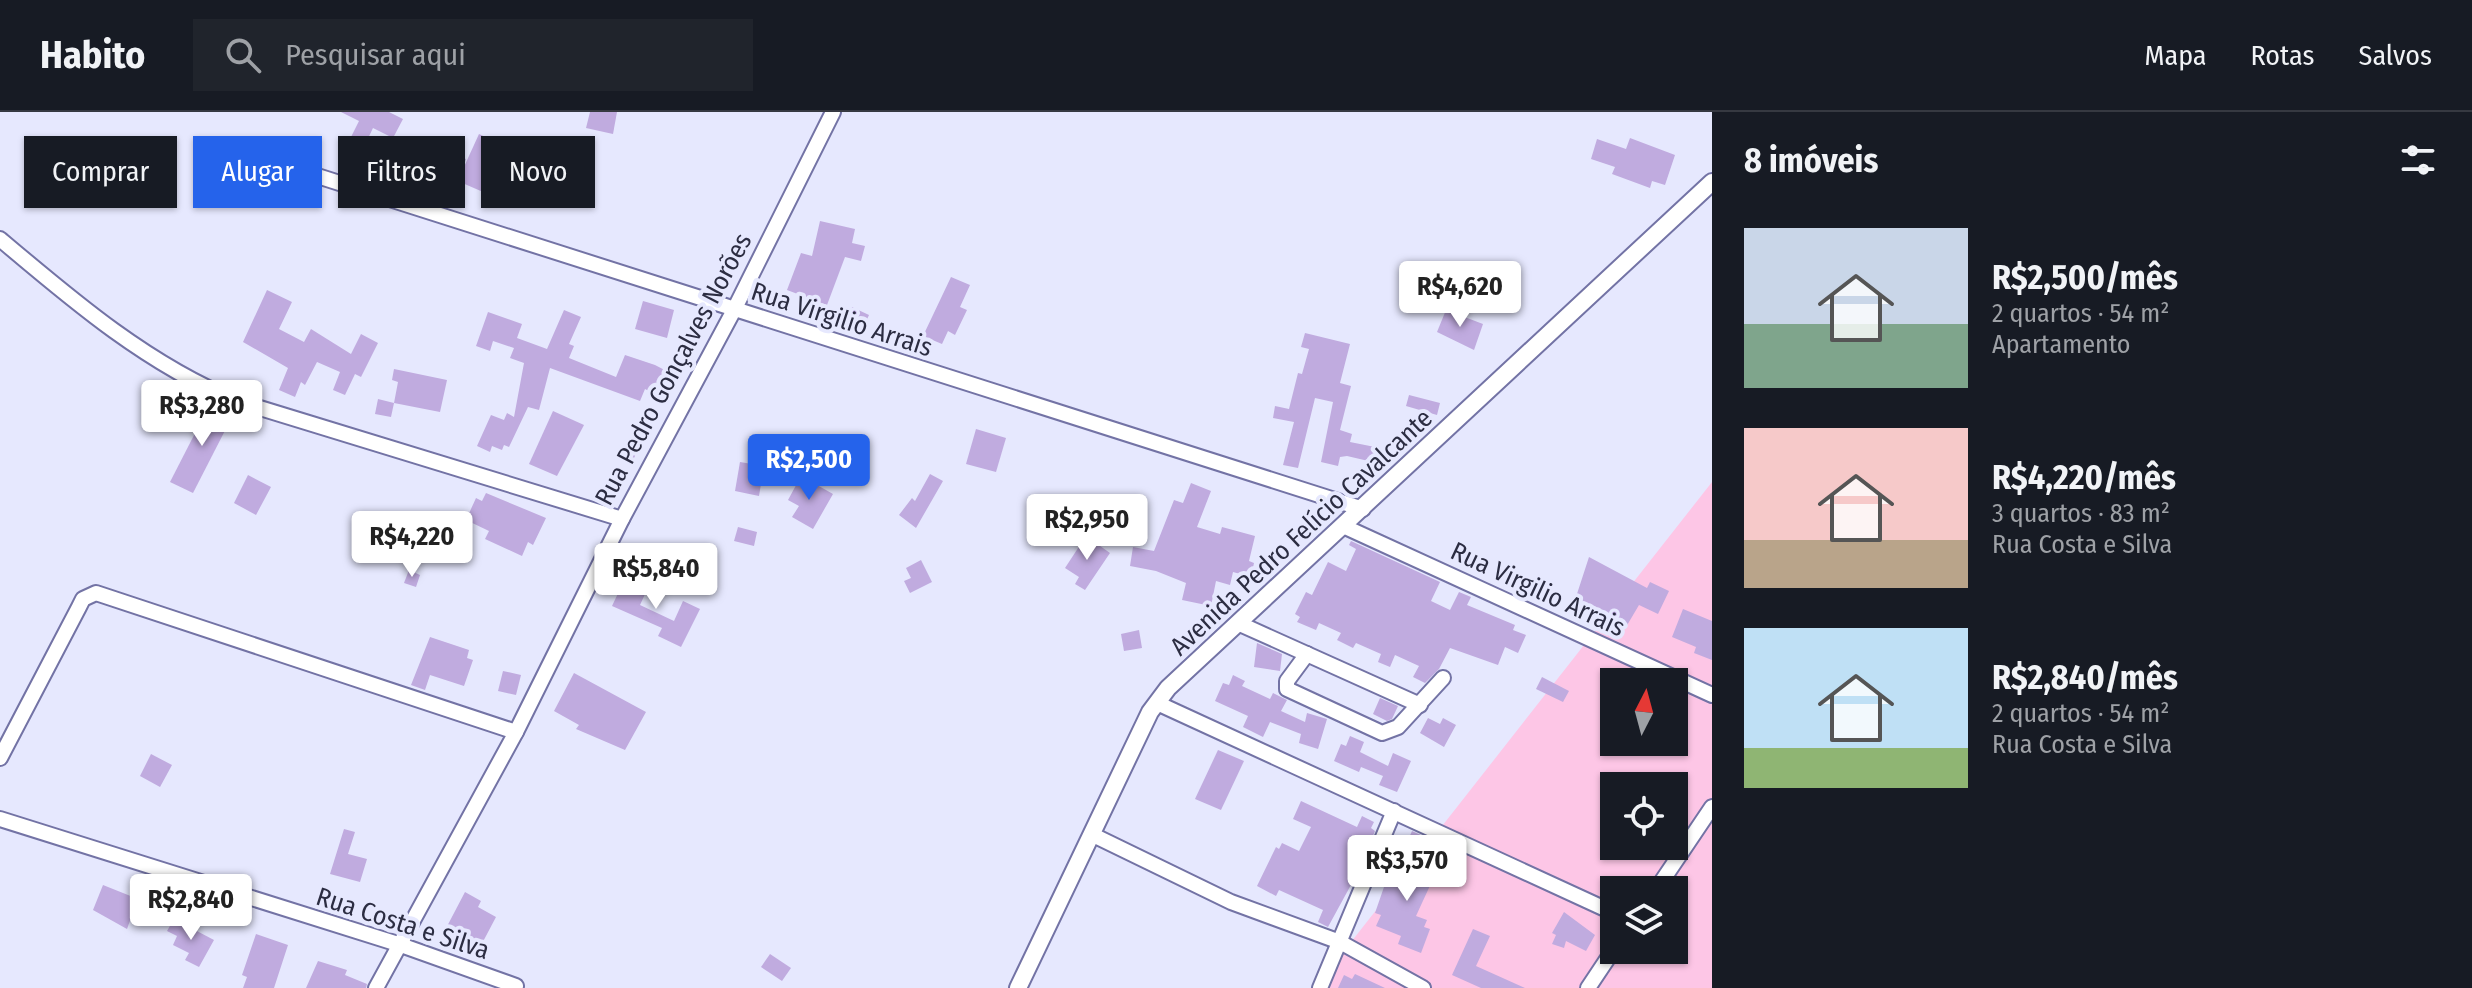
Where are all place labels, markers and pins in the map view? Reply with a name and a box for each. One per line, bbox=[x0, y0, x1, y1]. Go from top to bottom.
pin: R$4,620 bbox=[1386, 261, 1534, 329]
pin: R$3,280 bbox=[128, 380, 276, 448]
pin: R$2,500 bbox=[735, 434, 883, 502]
pin: R$2,950 bbox=[1013, 494, 1161, 562]
pin: R$4,220 bbox=[338, 511, 486, 579]
pin: R$5,840 bbox=[582, 543, 730, 611]
pin: R$3,570 bbox=[1333, 835, 1481, 903]
pin: R$2,840 bbox=[117, 874, 265, 942]

